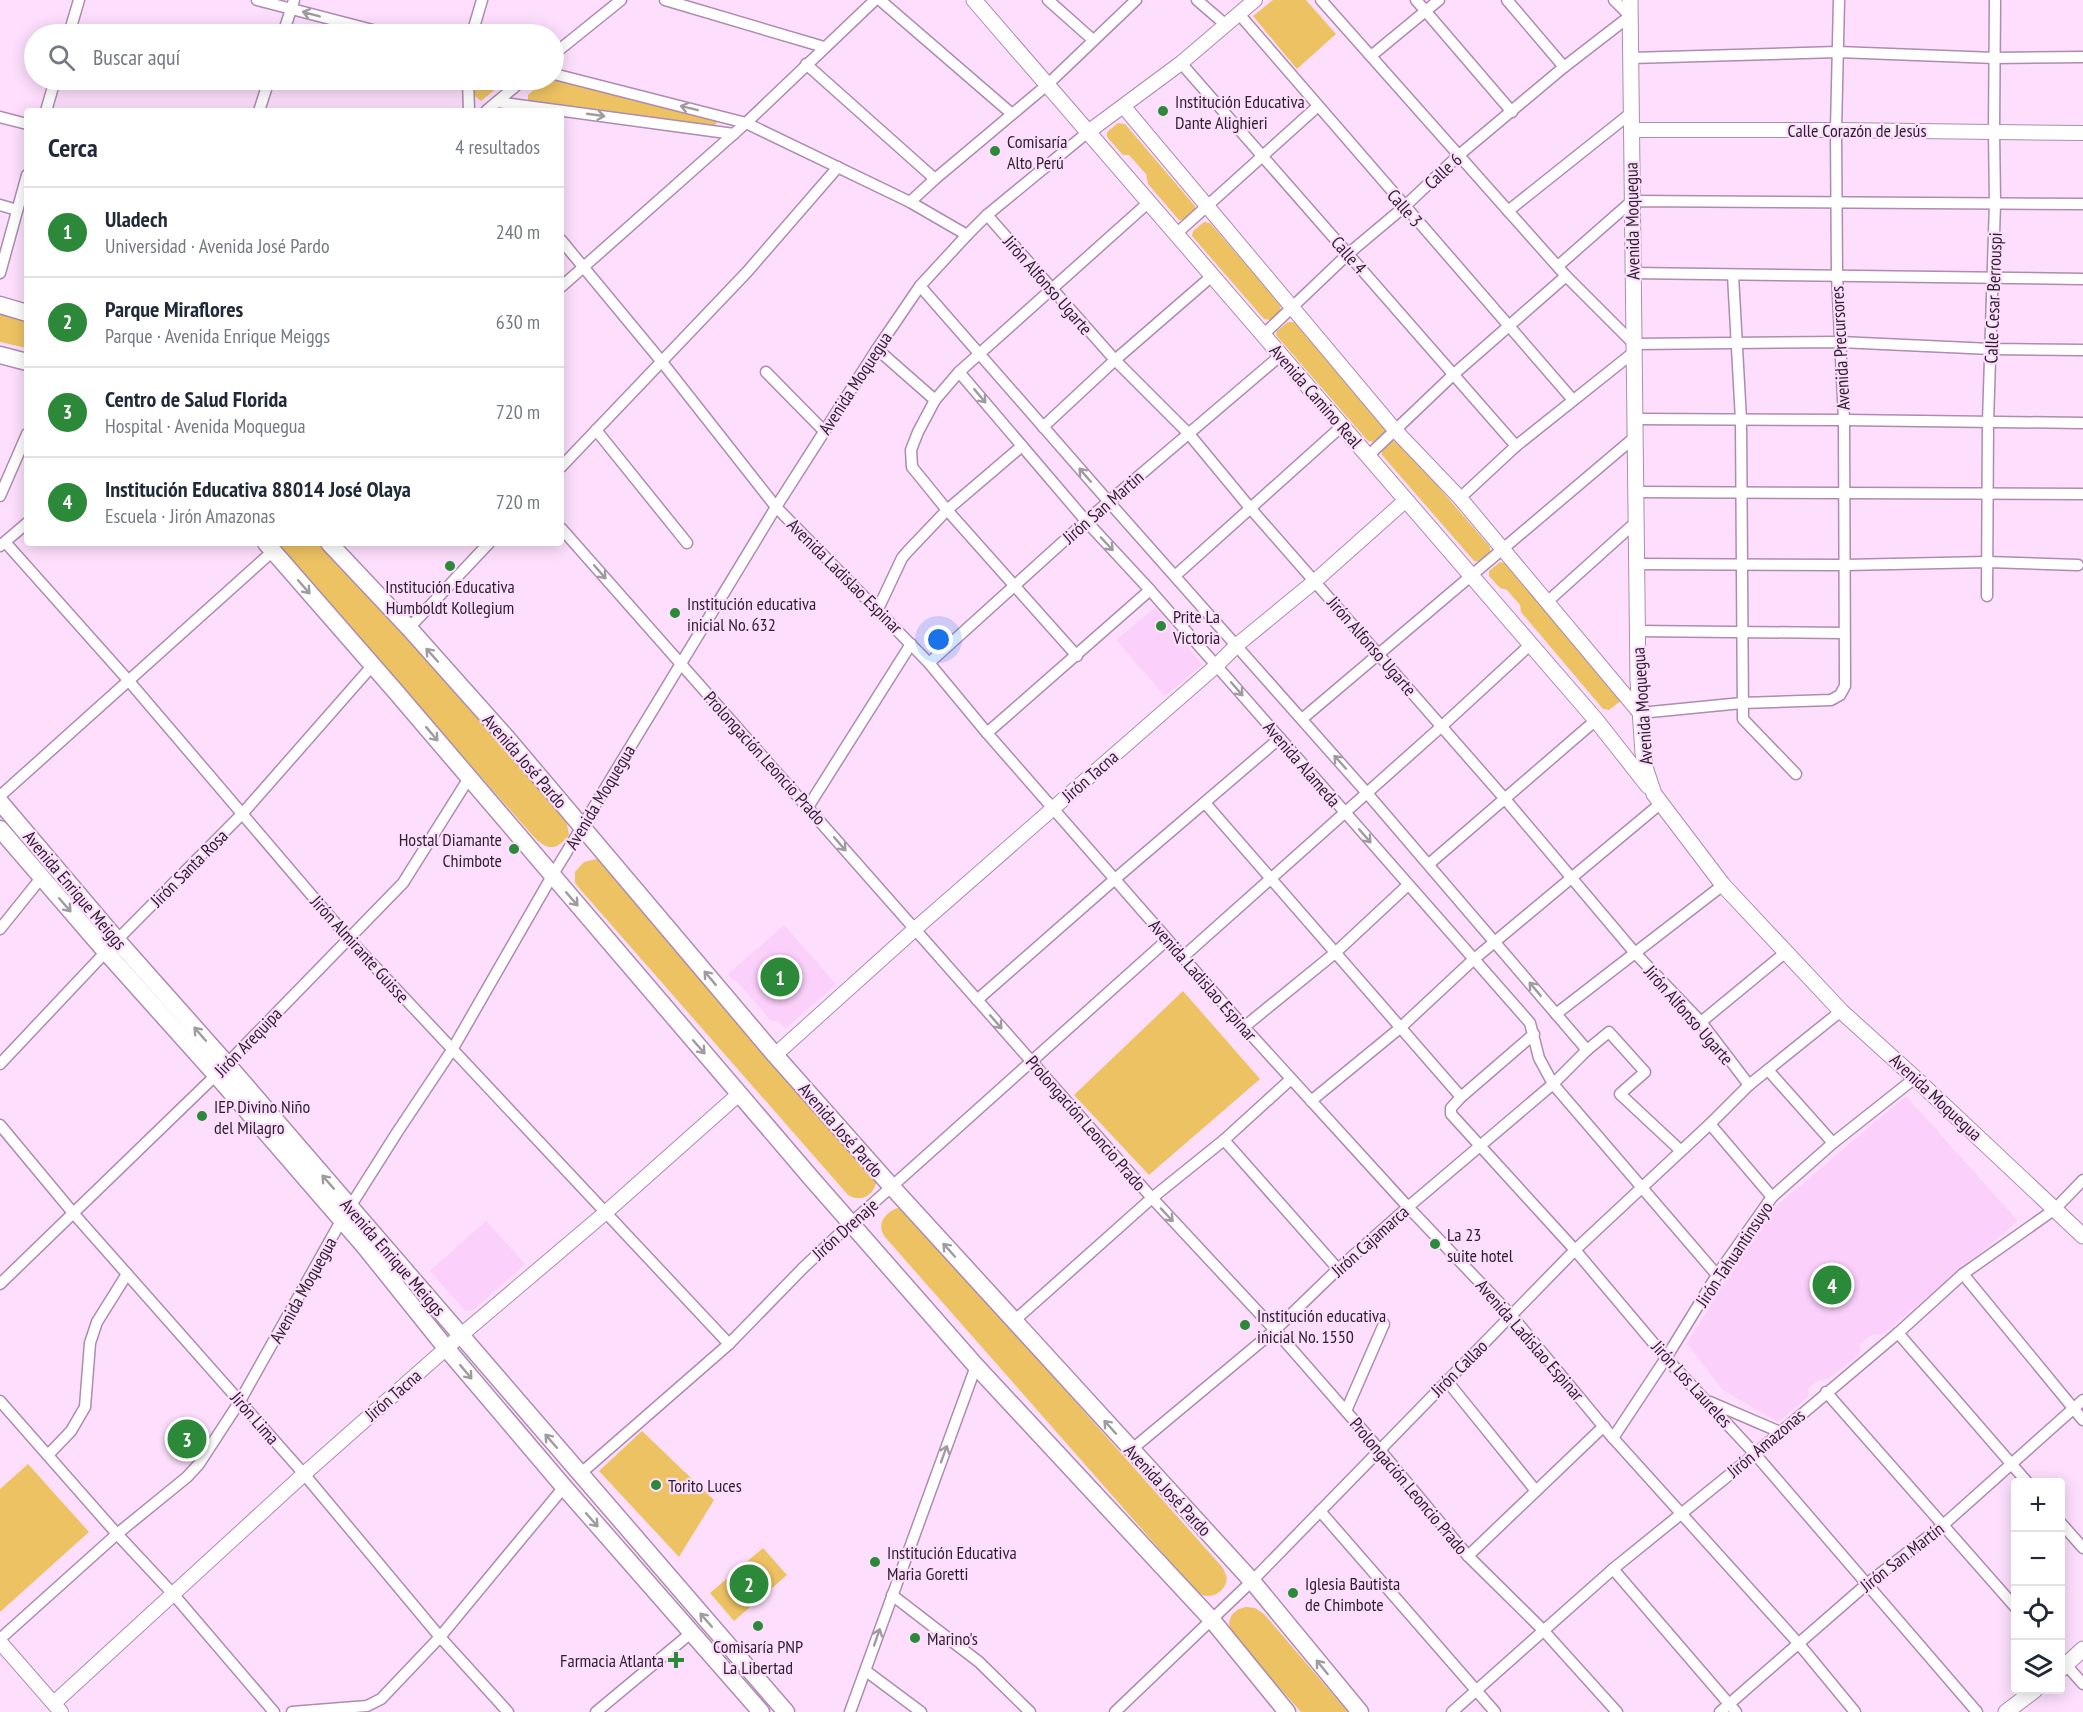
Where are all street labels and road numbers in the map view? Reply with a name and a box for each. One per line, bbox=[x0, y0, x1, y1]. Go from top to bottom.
street label: Calle Corazón de Jesús bbox=[1787, 119, 1927, 142]
street label: Calle 6 bbox=[1419, 148, 1467, 194]
street label: Avenida Moquegua bbox=[1619, 162, 1645, 280]
street label: Calle 3 bbox=[1382, 184, 1428, 232]
street label: Jirón Alfonso Ugarte bbox=[998, 230, 1098, 340]
street label: Calle 4 bbox=[1326, 231, 1372, 279]
street label: Calle Cesar Berrouspi bbox=[1979, 232, 2007, 364]
street label: Avenida Precursores bbox=[1825, 285, 1855, 411]
street label: Avenida Moquegua bbox=[813, 327, 897, 439]
street label: Avenida Camino Real bbox=[1265, 339, 1368, 453]
street label: Jirón San Martin bbox=[1057, 465, 1148, 549]
street label: Avenida Ladislao Espinar bbox=[783, 514, 908, 639]
street label: Jirón Alfonso Ugarte bbox=[1322, 591, 1422, 701]
street label: Avenida Moquegua bbox=[1626, 646, 1658, 766]
street label: Prolongación Leoncio Prado bbox=[699, 686, 831, 830]
street label: Avenida José Pardo bbox=[478, 709, 572, 813]
street label: Avenida Alameda bbox=[1258, 716, 1346, 812]
street label: Avenida Moquegua bbox=[560, 741, 640, 853]
street label: Jirón Tacna bbox=[1056, 745, 1123, 807]
street label: Jirón Santa Rosa bbox=[145, 824, 233, 912]
street label: Avenida Enrique Meiggs bbox=[18, 826, 132, 954]
street label: Jirón Almirante Guisse bbox=[305, 890, 414, 1008]
street label: Avenida Ladislao Espinar bbox=[1144, 914, 1262, 1046]
street label: Jirón Alfonso Ugarte bbox=[1639, 960, 1739, 1070]
street label: Jirón Arequipa bbox=[209, 1003, 287, 1082]
street label: Avenida Moquegua bbox=[1885, 1048, 1987, 1146]
street label: Prolongación Leoncio Prado bbox=[1021, 1051, 1151, 1196]
street label: Avenida José Pardo bbox=[794, 1078, 888, 1182]
street label: Avenida Enrique Meiggs bbox=[336, 1193, 450, 1321]
street label: Jirón Drenaje bbox=[806, 1193, 883, 1265]
street label: Jirón Tahuantinsuyo bbox=[1690, 1197, 1778, 1312]
street label: Jirón Cajamarca bbox=[1326, 1200, 1414, 1282]
street label: Avenida Moquegua bbox=[264, 1233, 342, 1347]
street label: Avenida Ladislao Espinar bbox=[1471, 1274, 1589, 1406]
street label: Jirón Callao bbox=[1425, 1335, 1492, 1402]
street label: Jirón Los Laureles bbox=[1646, 1335, 1737, 1432]
street label: Jirón Tacna bbox=[359, 1364, 426, 1426]
street label: Jirón Lima bbox=[225, 1386, 284, 1449]
street label: Jirón Amazonas bbox=[1722, 1404, 1810, 1483]
street label: Prolongación Leoncio Prado bbox=[1345, 1413, 1473, 1559]
street label: Avenida José Pardo bbox=[1119, 1439, 1217, 1541]
street label: Jirón San Martín bbox=[1855, 1517, 1949, 1597]

